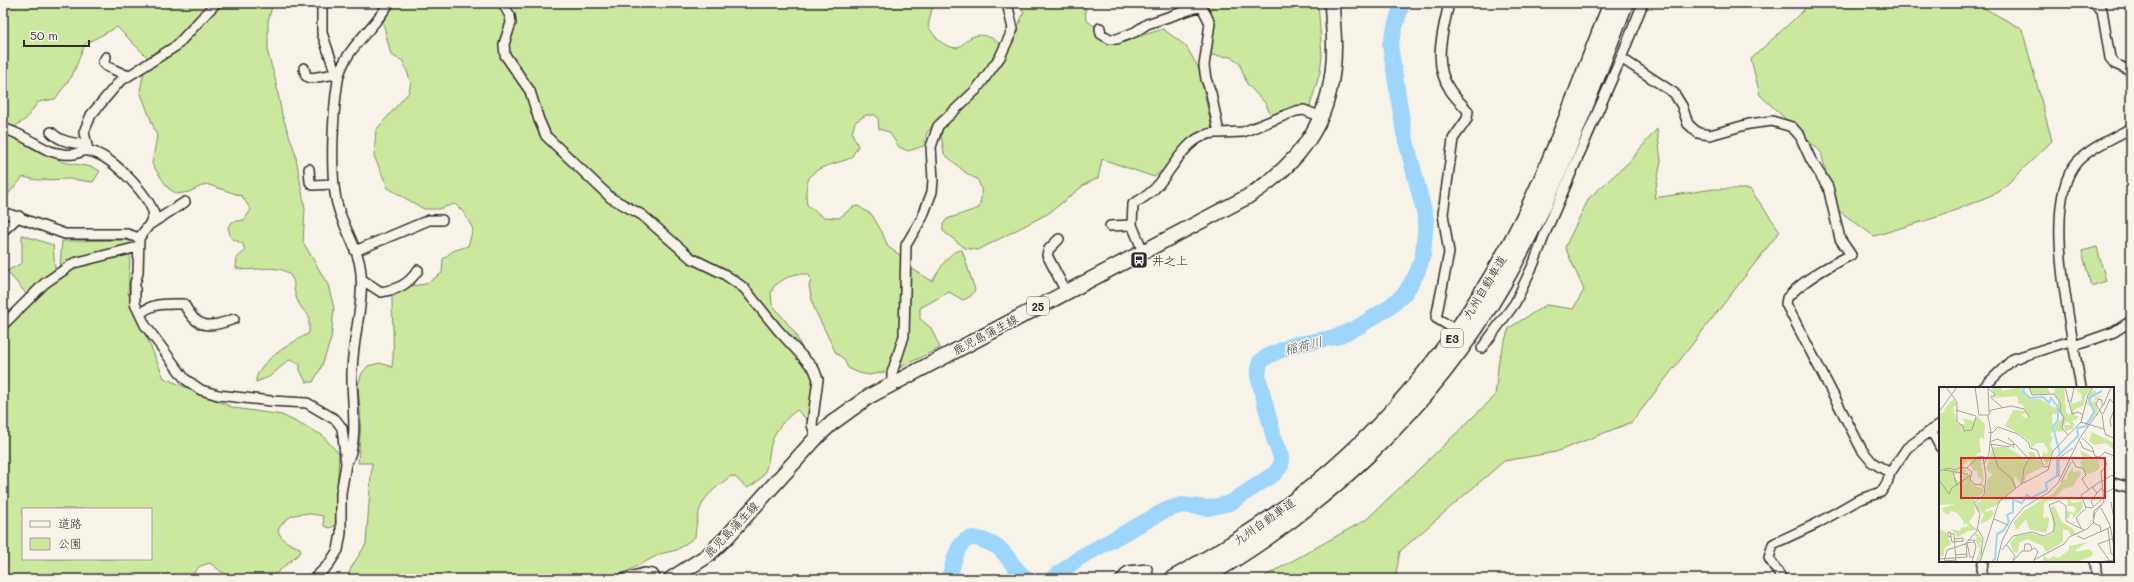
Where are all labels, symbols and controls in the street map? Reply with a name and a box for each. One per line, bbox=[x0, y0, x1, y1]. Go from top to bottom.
scale bar bbox=[24, 22, 89, 48]
text: 50 m bbox=[30, 27, 58, 43]
bus stop icon: 井之上 bbox=[1129, 250, 1149, 270]
place label: 井之上 bbox=[1152, 252, 1188, 268]
street label: 九州自動車道 bbox=[1459, 252, 1509, 322]
road number: 25 bbox=[1027, 297, 1049, 315]
street label: 鹿児島蒲生線 bbox=[949, 310, 1021, 358]
road number: E3 bbox=[1441, 329, 1463, 347]
water label: 稲荷川 bbox=[1282, 332, 1324, 358]
inset map bbox=[1939, 387, 2114, 562]
street label: 九州自動車道 bbox=[1230, 494, 1298, 548]
street label: 鹿児島蒲生線 bbox=[700, 498, 762, 560]
legend bbox=[22, 508, 152, 560]
text: 道路 bbox=[58, 515, 82, 531]
text: 公園 bbox=[58, 535, 82, 551]

